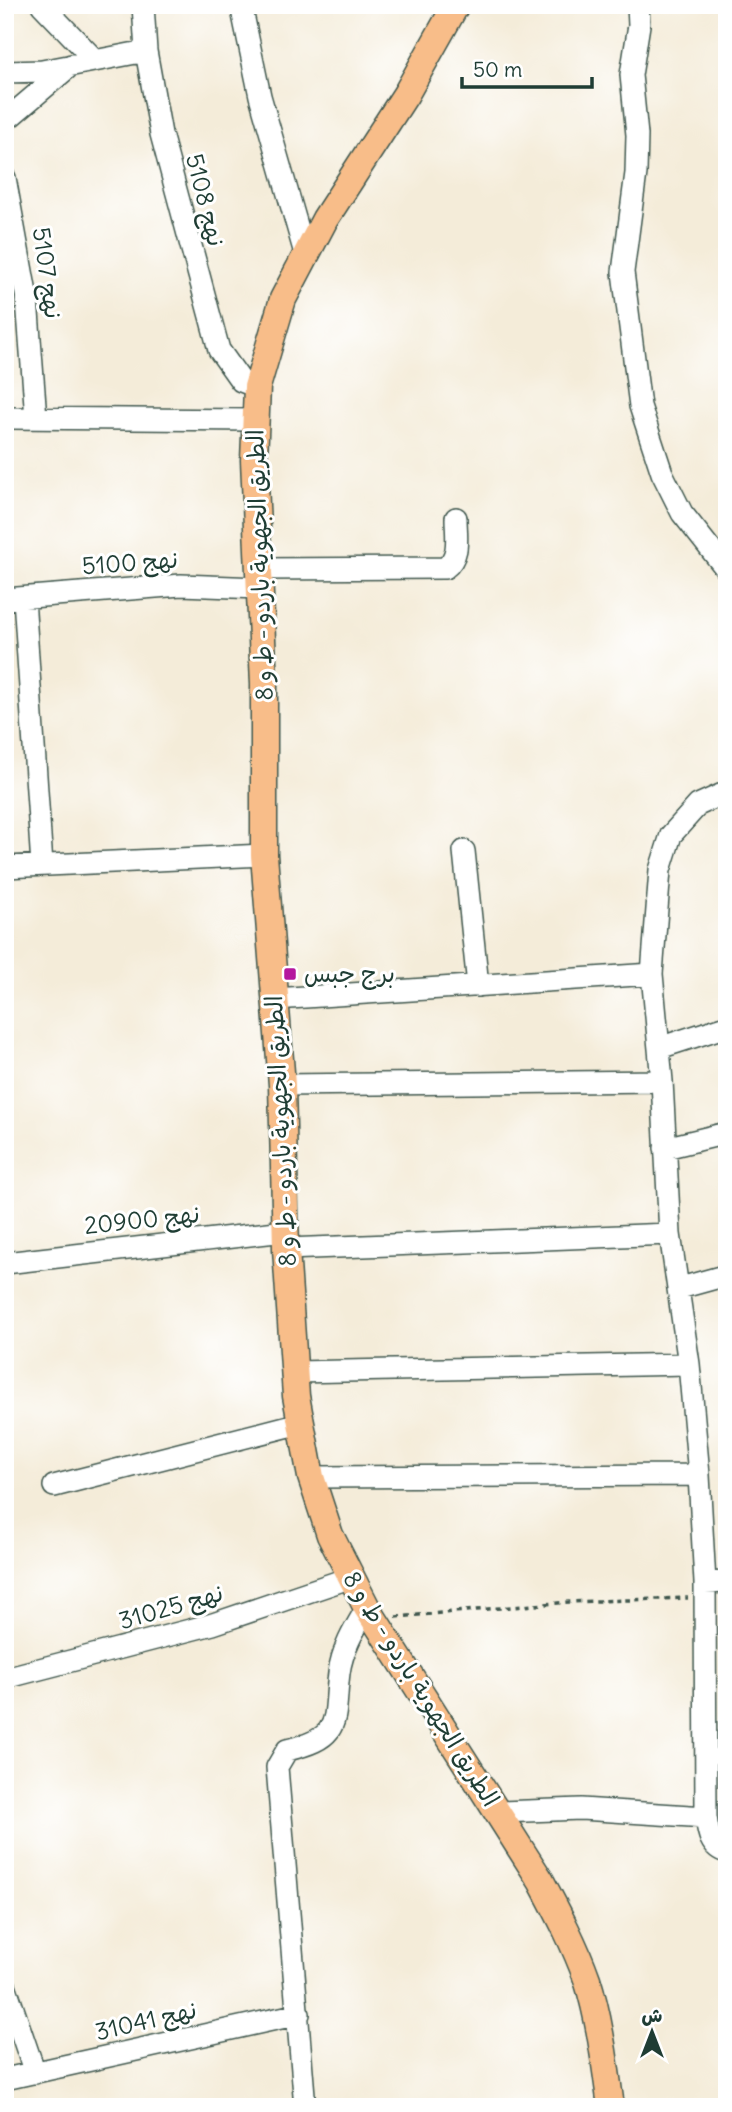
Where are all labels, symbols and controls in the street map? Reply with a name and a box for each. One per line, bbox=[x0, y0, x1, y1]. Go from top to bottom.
scale bar bbox=[462, 46, 592, 90]
text: 50 m bbox=[473, 56, 522, 83]
street label: نهج 5108 bbox=[178, 150, 232, 250]
street label: نهج 5107 bbox=[25, 225, 69, 321]
street label: الطريق الجهوية باردو - ط و 8 bbox=[239, 429, 279, 701]
street label: نهج 5100 bbox=[81, 544, 179, 582]
place label: برج جبس bbox=[304, 958, 395, 990]
marker: برج جبس bbox=[282, 966, 298, 982]
street label: الطريق الجهوية باردو - ط و 8 bbox=[258, 995, 302, 1267]
street label: نهج 20900 bbox=[83, 1198, 201, 1242]
street label: الطريق الجهوية باردو - ط و 8 bbox=[337, 1565, 507, 1812]
street label: نهج 31025 bbox=[115, 1577, 227, 1637]
street label: نهج 31041 bbox=[92, 1994, 200, 2048]
north arrow bbox=[616, 1996, 686, 2066]
text: ش bbox=[642, 2003, 663, 2027]

